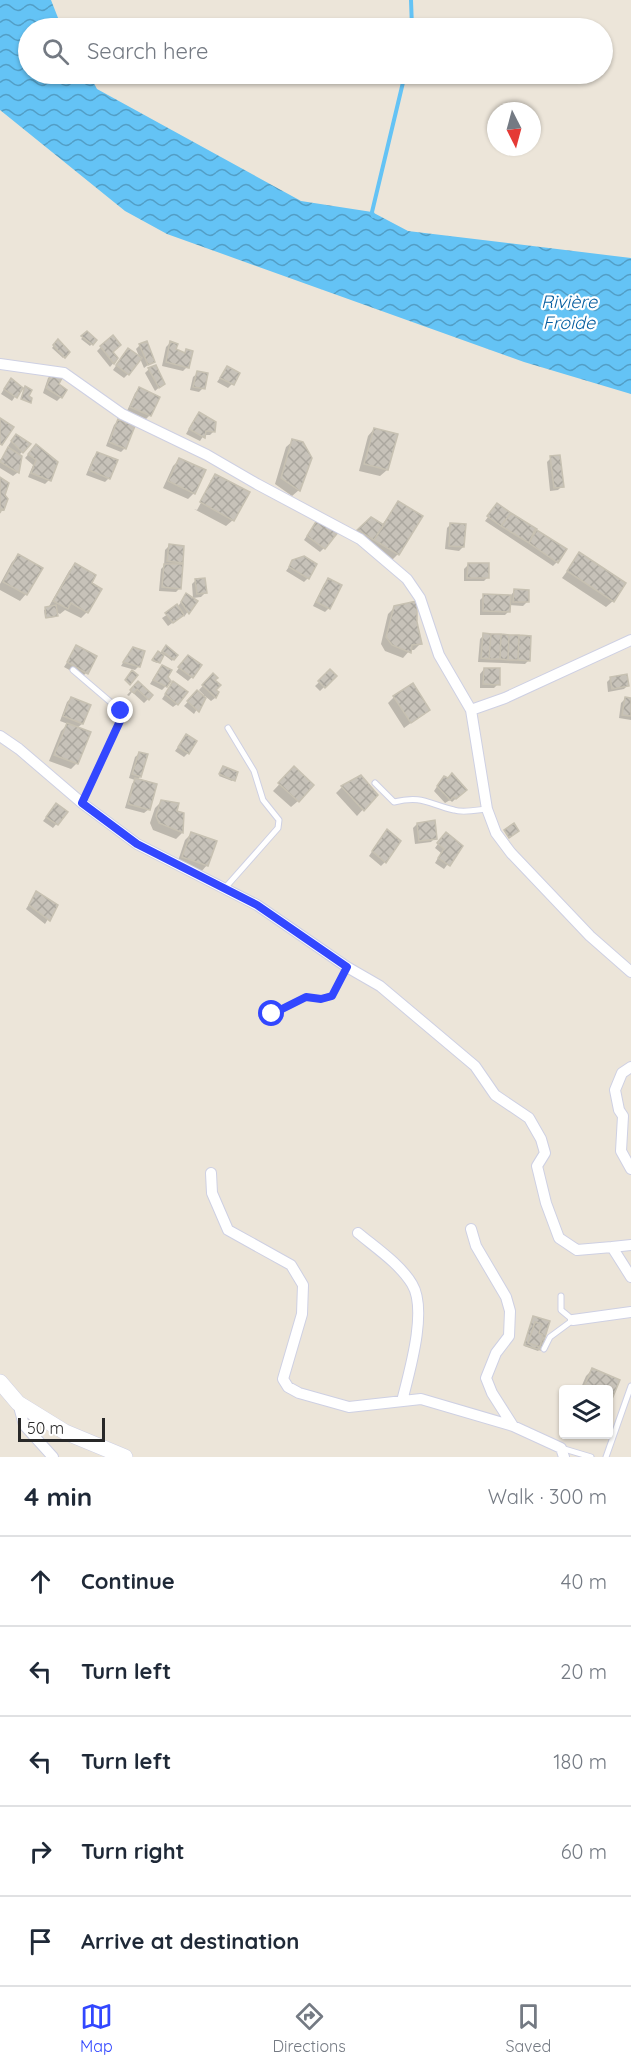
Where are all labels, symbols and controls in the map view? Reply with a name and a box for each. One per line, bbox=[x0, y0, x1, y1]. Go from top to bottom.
search box bbox=[18, 18, 613, 84]
icon: search bbox=[39, 35, 72, 68]
text: Search here bbox=[87, 37, 208, 65]
north arrow bbox=[487, 102, 541, 156]
water label: Rivière Froide bbox=[541, 290, 598, 334]
route end bbox=[107, 697, 133, 723]
route start bbox=[258, 1000, 284, 1026]
map controls bbox=[559, 1385, 613, 1439]
button: layers bbox=[559, 1385, 613, 1439]
scale bar bbox=[18, 1415, 105, 1442]
text: 50 m bbox=[27, 1418, 64, 1438]
text: 4 min bbox=[24, 1480, 92, 1513]
text: Walk · 300 m bbox=[488, 1484, 607, 1509]
icon: ahead bbox=[24, 1565, 57, 1598]
text: Continue bbox=[81, 1567, 175, 1595]
text: 40 m bbox=[561, 1569, 607, 1594]
icon: left bbox=[24, 1655, 57, 1688]
text: Turn left bbox=[81, 1657, 171, 1685]
text: 20 m bbox=[560, 1659, 607, 1684]
icon: left bbox=[24, 1745, 57, 1778]
text: Turn left bbox=[81, 1747, 171, 1775]
text: 180 m bbox=[553, 1749, 607, 1774]
icon: right bbox=[24, 1835, 57, 1868]
text: Turn right bbox=[81, 1837, 185, 1865]
text: 60 m bbox=[561, 1839, 607, 1864]
icon: arrive bbox=[24, 1925, 57, 1958]
text: Arrive at destination bbox=[81, 1927, 299, 1955]
tab: Map bbox=[80, 2000, 113, 2056]
tab: Directions bbox=[273, 2000, 346, 2056]
tab: Saved bbox=[506, 2000, 551, 2056]

